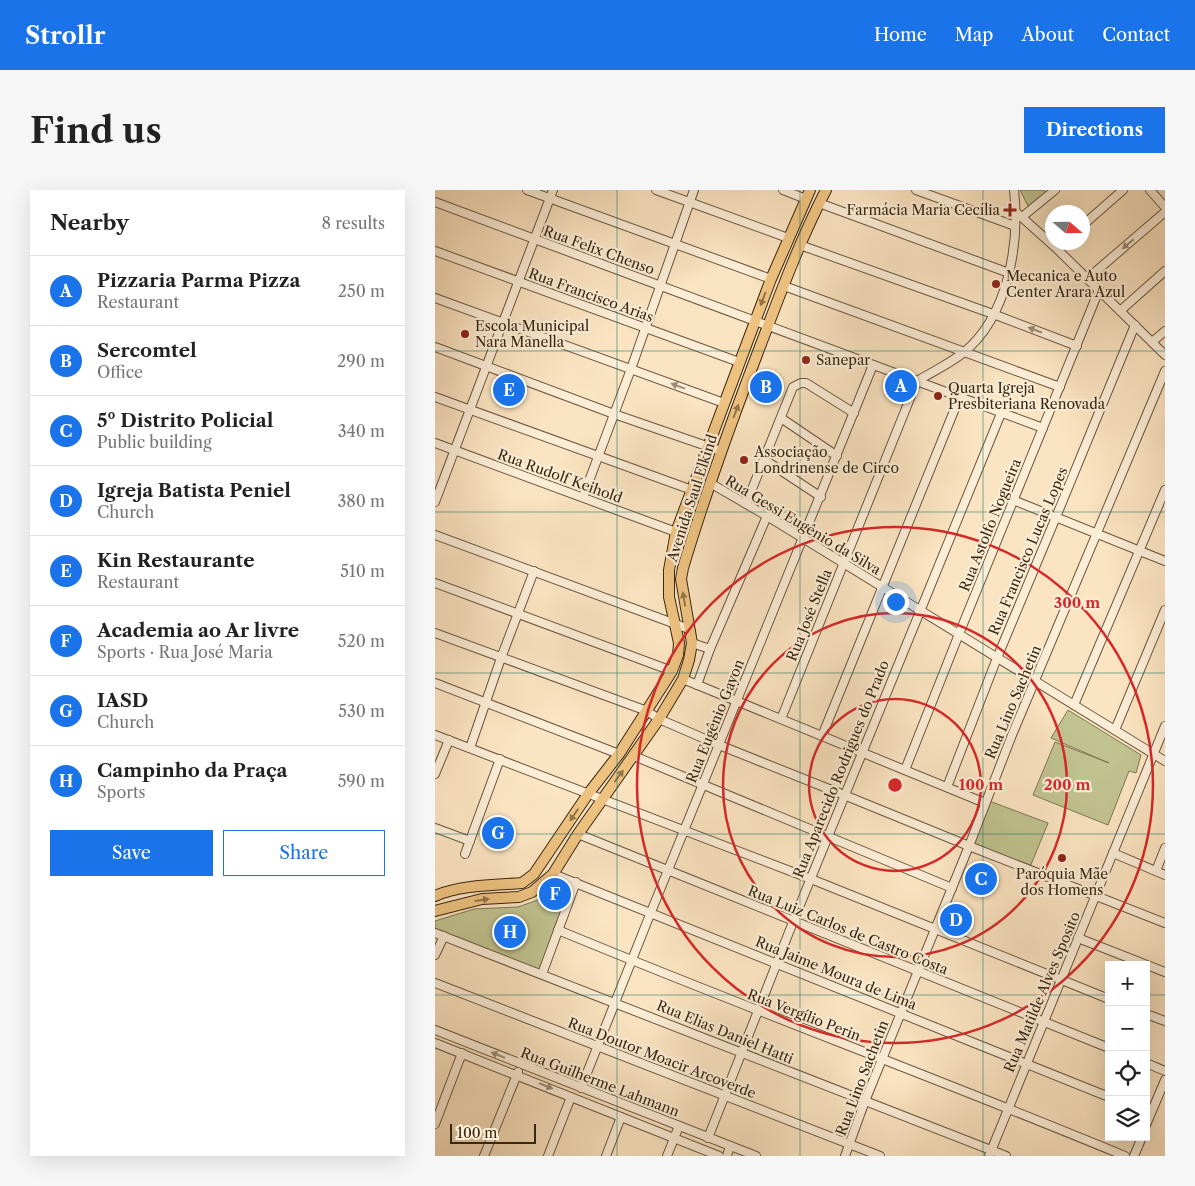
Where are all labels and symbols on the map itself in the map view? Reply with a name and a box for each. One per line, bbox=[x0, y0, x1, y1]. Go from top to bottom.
place label: Farmácia Maria Cecília bbox=[847, 201, 1001, 219]
marker: Farmácia Maria Cecília bbox=[1004, 204, 1016, 216]
north arrow bbox=[1045, 205, 1090, 250]
street label: Rua Felix Chenso bbox=[541, 222, 657, 278]
one-way arrow bbox=[1122, 238, 1134, 249]
street label: Rua Francisco Arias bbox=[526, 264, 656, 326]
place label: Mecanica e Auto Center Arara Azul bbox=[1006, 267, 1125, 301]
marker: Mecanica e Auto Center Arara Azul bbox=[990, 278, 1002, 290]
one-way arrow bbox=[759, 292, 767, 306]
place label: Escola Municipal Nara Manella bbox=[475, 317, 589, 351]
one-way arrow bbox=[1027, 326, 1042, 334]
marker: Escola Municipal Nara Manella bbox=[459, 328, 471, 340]
place label: Sanepar bbox=[816, 351, 870, 369]
marker: Sanepar bbox=[800, 354, 812, 366]
pin: A bbox=[885, 367, 917, 405]
pin: B bbox=[750, 368, 782, 406]
pin: E bbox=[493, 371, 525, 409]
place label: Quarta Igreja Presbiteriana Renovada bbox=[948, 379, 1106, 413]
one-way arrow bbox=[670, 382, 685, 390]
marker: Quarta Igreja Presbiteriana Renovada bbox=[932, 390, 944, 402]
one-way arrow bbox=[733, 403, 740, 418]
street label: Avenida Saul Elkind bbox=[663, 432, 721, 565]
place label: Associação Londrinense de Circo bbox=[753, 443, 899, 477]
street label: Rua Rudolf Keihold bbox=[495, 445, 625, 507]
marker: Associação Londrinense de Circo bbox=[738, 454, 750, 466]
street label: Rua Astolfo Nogueira bbox=[955, 455, 1025, 594]
street label: Rua Francisco Lucas Lopes bbox=[984, 464, 1072, 638]
street label: Rua Gessi Eugênio da Silva bbox=[722, 471, 885, 579]
street label: Rua José Stella bbox=[782, 566, 836, 664]
your location bbox=[883, 589, 909, 615]
one-way arrow bbox=[680, 591, 688, 607]
text: 300 m bbox=[1054, 593, 1100, 612]
street label: Rua Lino Sachetin bbox=[981, 642, 1045, 762]
street label: Rua Eugênio Gayon bbox=[682, 656, 748, 785]
street label: Rua Aparecido Rodrigues do Prado bbox=[789, 658, 893, 880]
one-way arrow bbox=[614, 770, 625, 783]
text: 100 m bbox=[959, 775, 1003, 794]
text: 200 m bbox=[1044, 775, 1090, 794]
centre of rings bbox=[886, 776, 904, 794]
one-way arrow bbox=[569, 808, 579, 822]
pin: G bbox=[482, 814, 514, 852]
marker: Paróquia Mãe dos Homens bbox=[1056, 852, 1068, 864]
pin: C bbox=[965, 860, 997, 898]
place label: Paróquia Mãe dos Homens bbox=[1016, 865, 1108, 899]
pin: F bbox=[539, 875, 571, 913]
street label: Rua Luiz Carlos de Castro Costa bbox=[745, 881, 951, 979]
one-way arrow bbox=[475, 896, 491, 904]
pin: D bbox=[940, 901, 972, 939]
street label: Rua Matilde Alves Sposito bbox=[1000, 909, 1084, 1075]
pin: H bbox=[494, 913, 526, 951]
street label: Rua Jaime Moura de Lima bbox=[753, 932, 920, 1014]
street label: Rua Vergílio Perin bbox=[745, 985, 863, 1045]
street label: Rua Elias Daniel Hatti bbox=[654, 996, 796, 1068]
street label: Rua Doutor Moacir Arcoverde bbox=[565, 1014, 759, 1102]
street label: Rua Lino Sachetin bbox=[832, 1018, 892, 1138]
street label: Rua Guilherme Lahmann bbox=[518, 1043, 682, 1121]
one-way arrow bbox=[491, 1051, 506, 1059]
one-way arrow bbox=[538, 1083, 553, 1091]
scale bar bbox=[450, 1121, 536, 1144]

